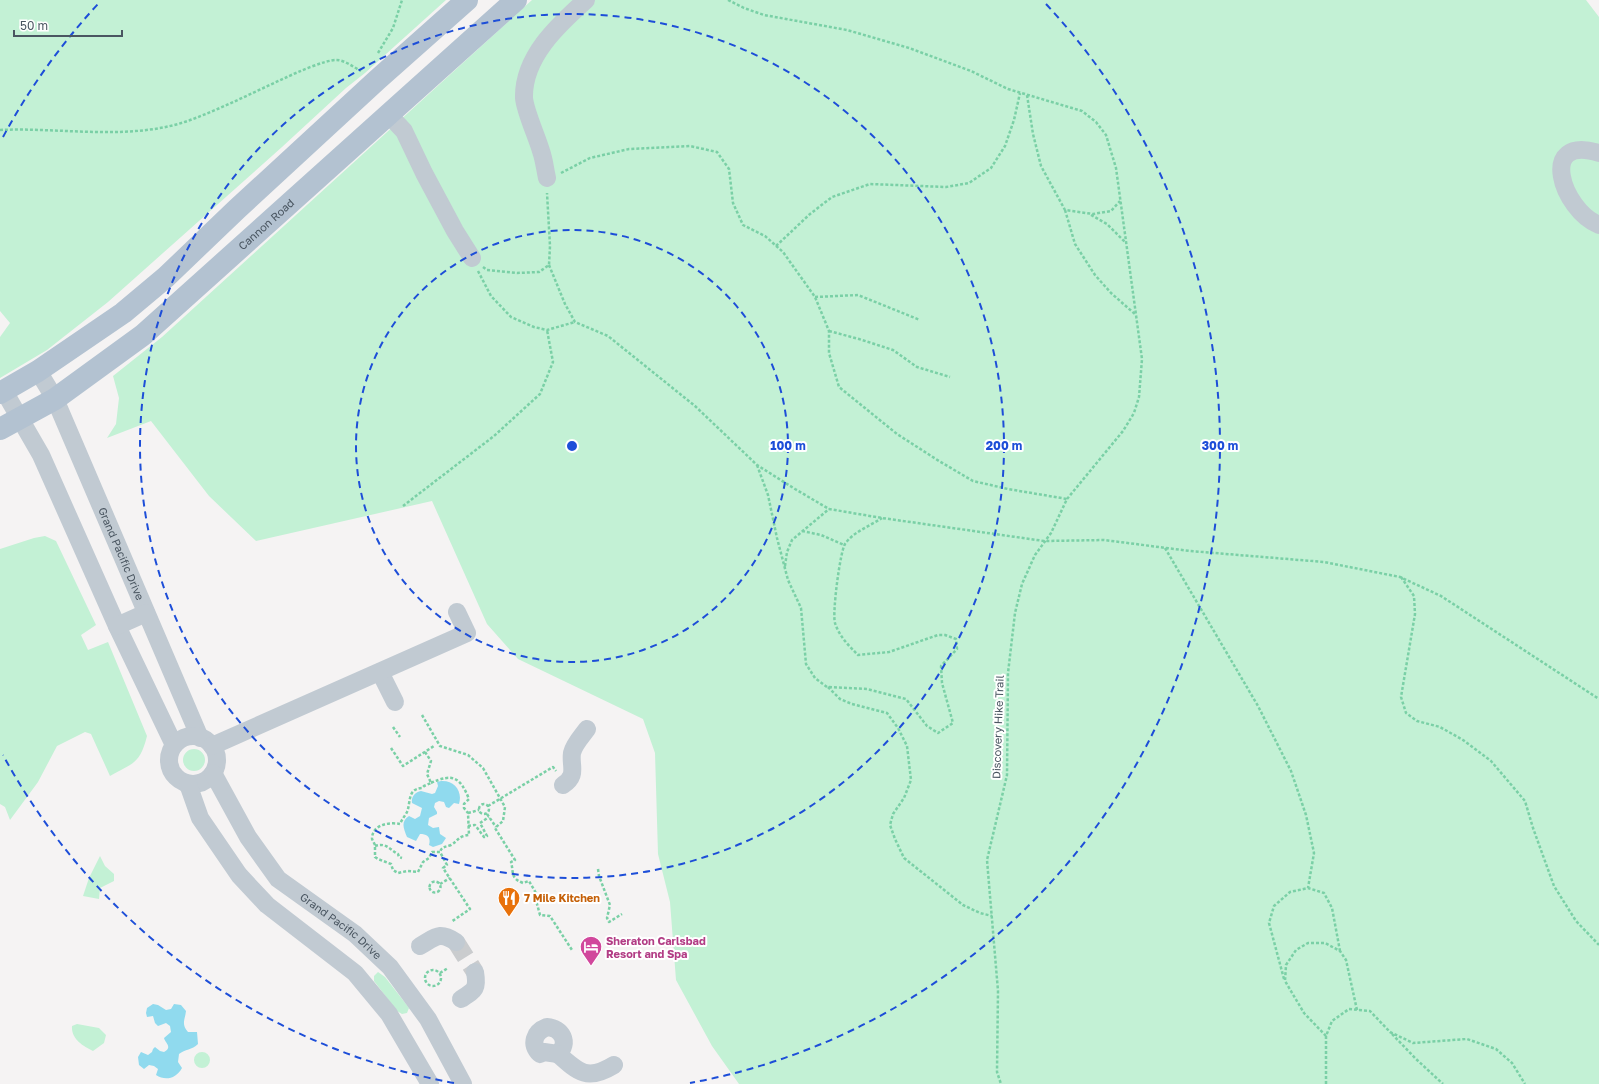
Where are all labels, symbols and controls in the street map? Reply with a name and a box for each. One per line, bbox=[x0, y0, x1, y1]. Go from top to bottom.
scale bar bbox=[14, 12, 122, 38]
text: 50 m bbox=[20, 18, 48, 33]
street label: Cannon Road bbox=[235, 196, 296, 252]
text: 100 m bbox=[770, 438, 806, 453]
text: 200 m bbox=[986, 438, 1022, 453]
text: 300 m bbox=[1202, 438, 1238, 453]
centre of rings bbox=[565, 439, 579, 453]
street label: Grand Pacific Drive bbox=[96, 505, 147, 602]
street label: Discovery Hike Trail bbox=[989, 674, 1006, 779]
restaurant icon: 7 Mile Kitchen bbox=[496, 885, 522, 918]
street label: Grand Pacific Drive bbox=[298, 890, 384, 961]
place label: 7 Mile Kitchen bbox=[524, 891, 600, 904]
hotel icon: Sheraton Carlsbad Resort and Spa bbox=[578, 934, 604, 967]
place label: Sheraton Carlsbad Resort and Spa bbox=[606, 934, 706, 960]

